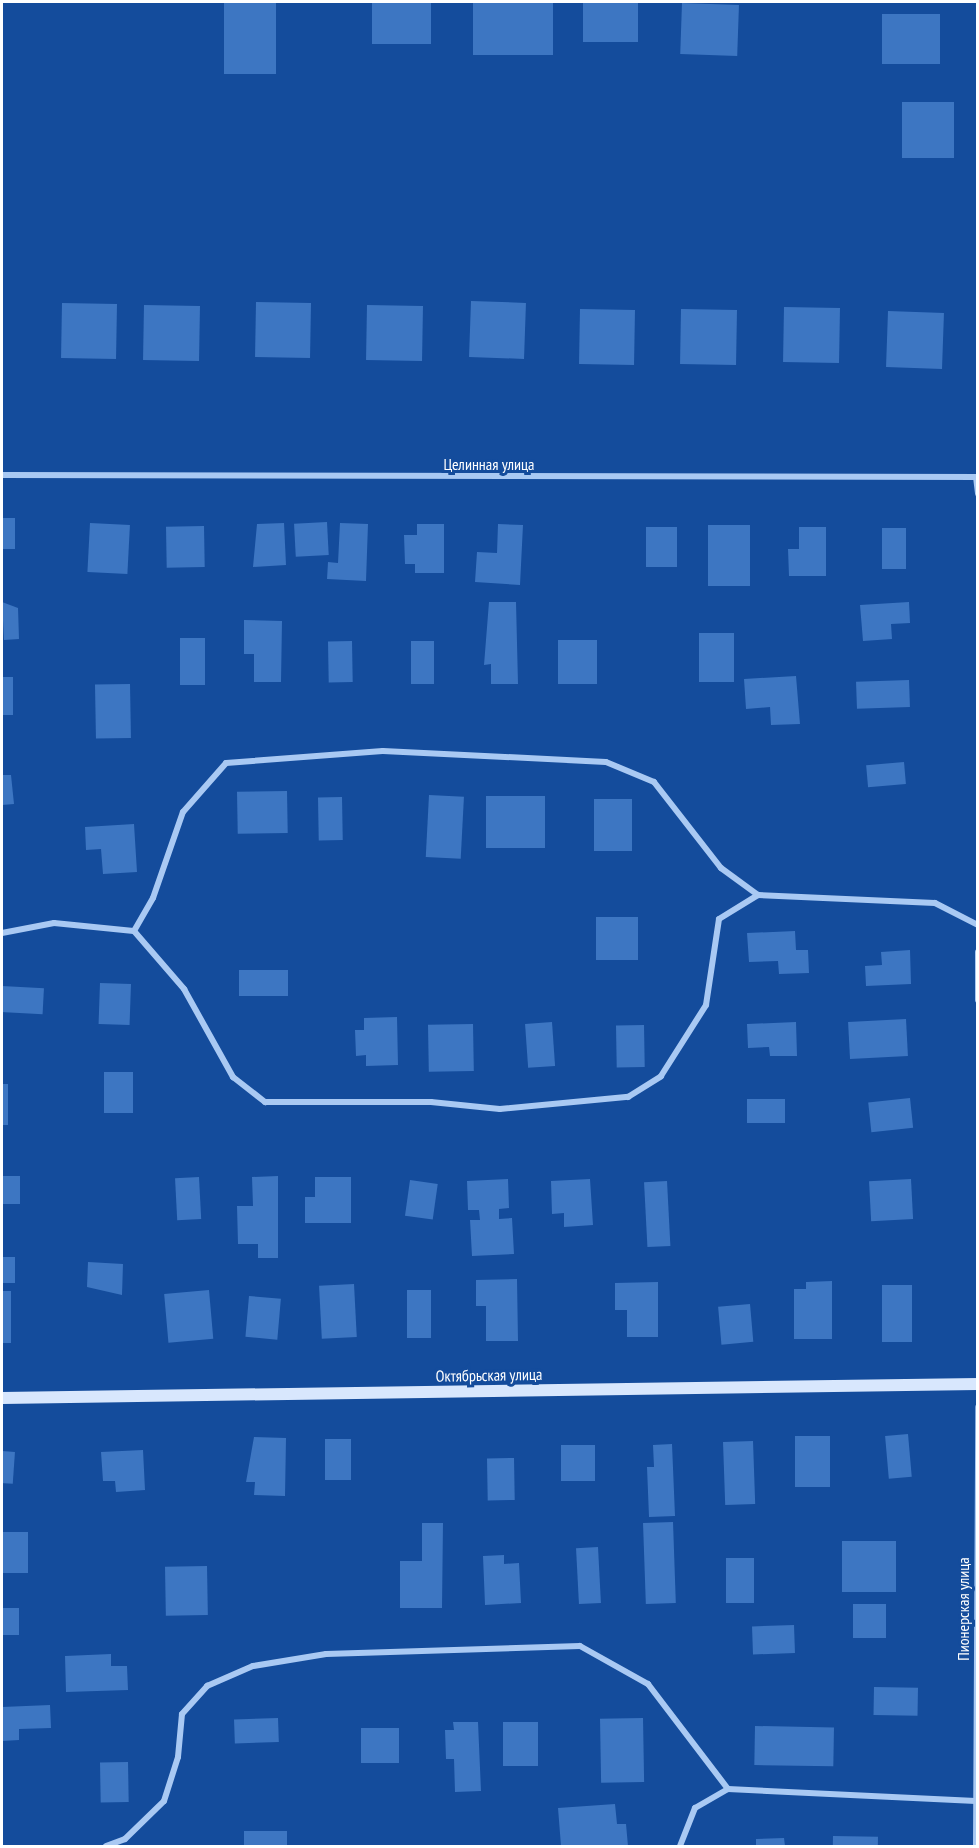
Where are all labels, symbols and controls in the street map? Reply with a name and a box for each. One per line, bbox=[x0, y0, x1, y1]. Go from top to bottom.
street label: Целинная улица bbox=[443, 454, 535, 474]
street label: Октябрьская улица bbox=[435, 1364, 543, 1386]
street label: Пионерская улица bbox=[953, 1557, 973, 1661]

